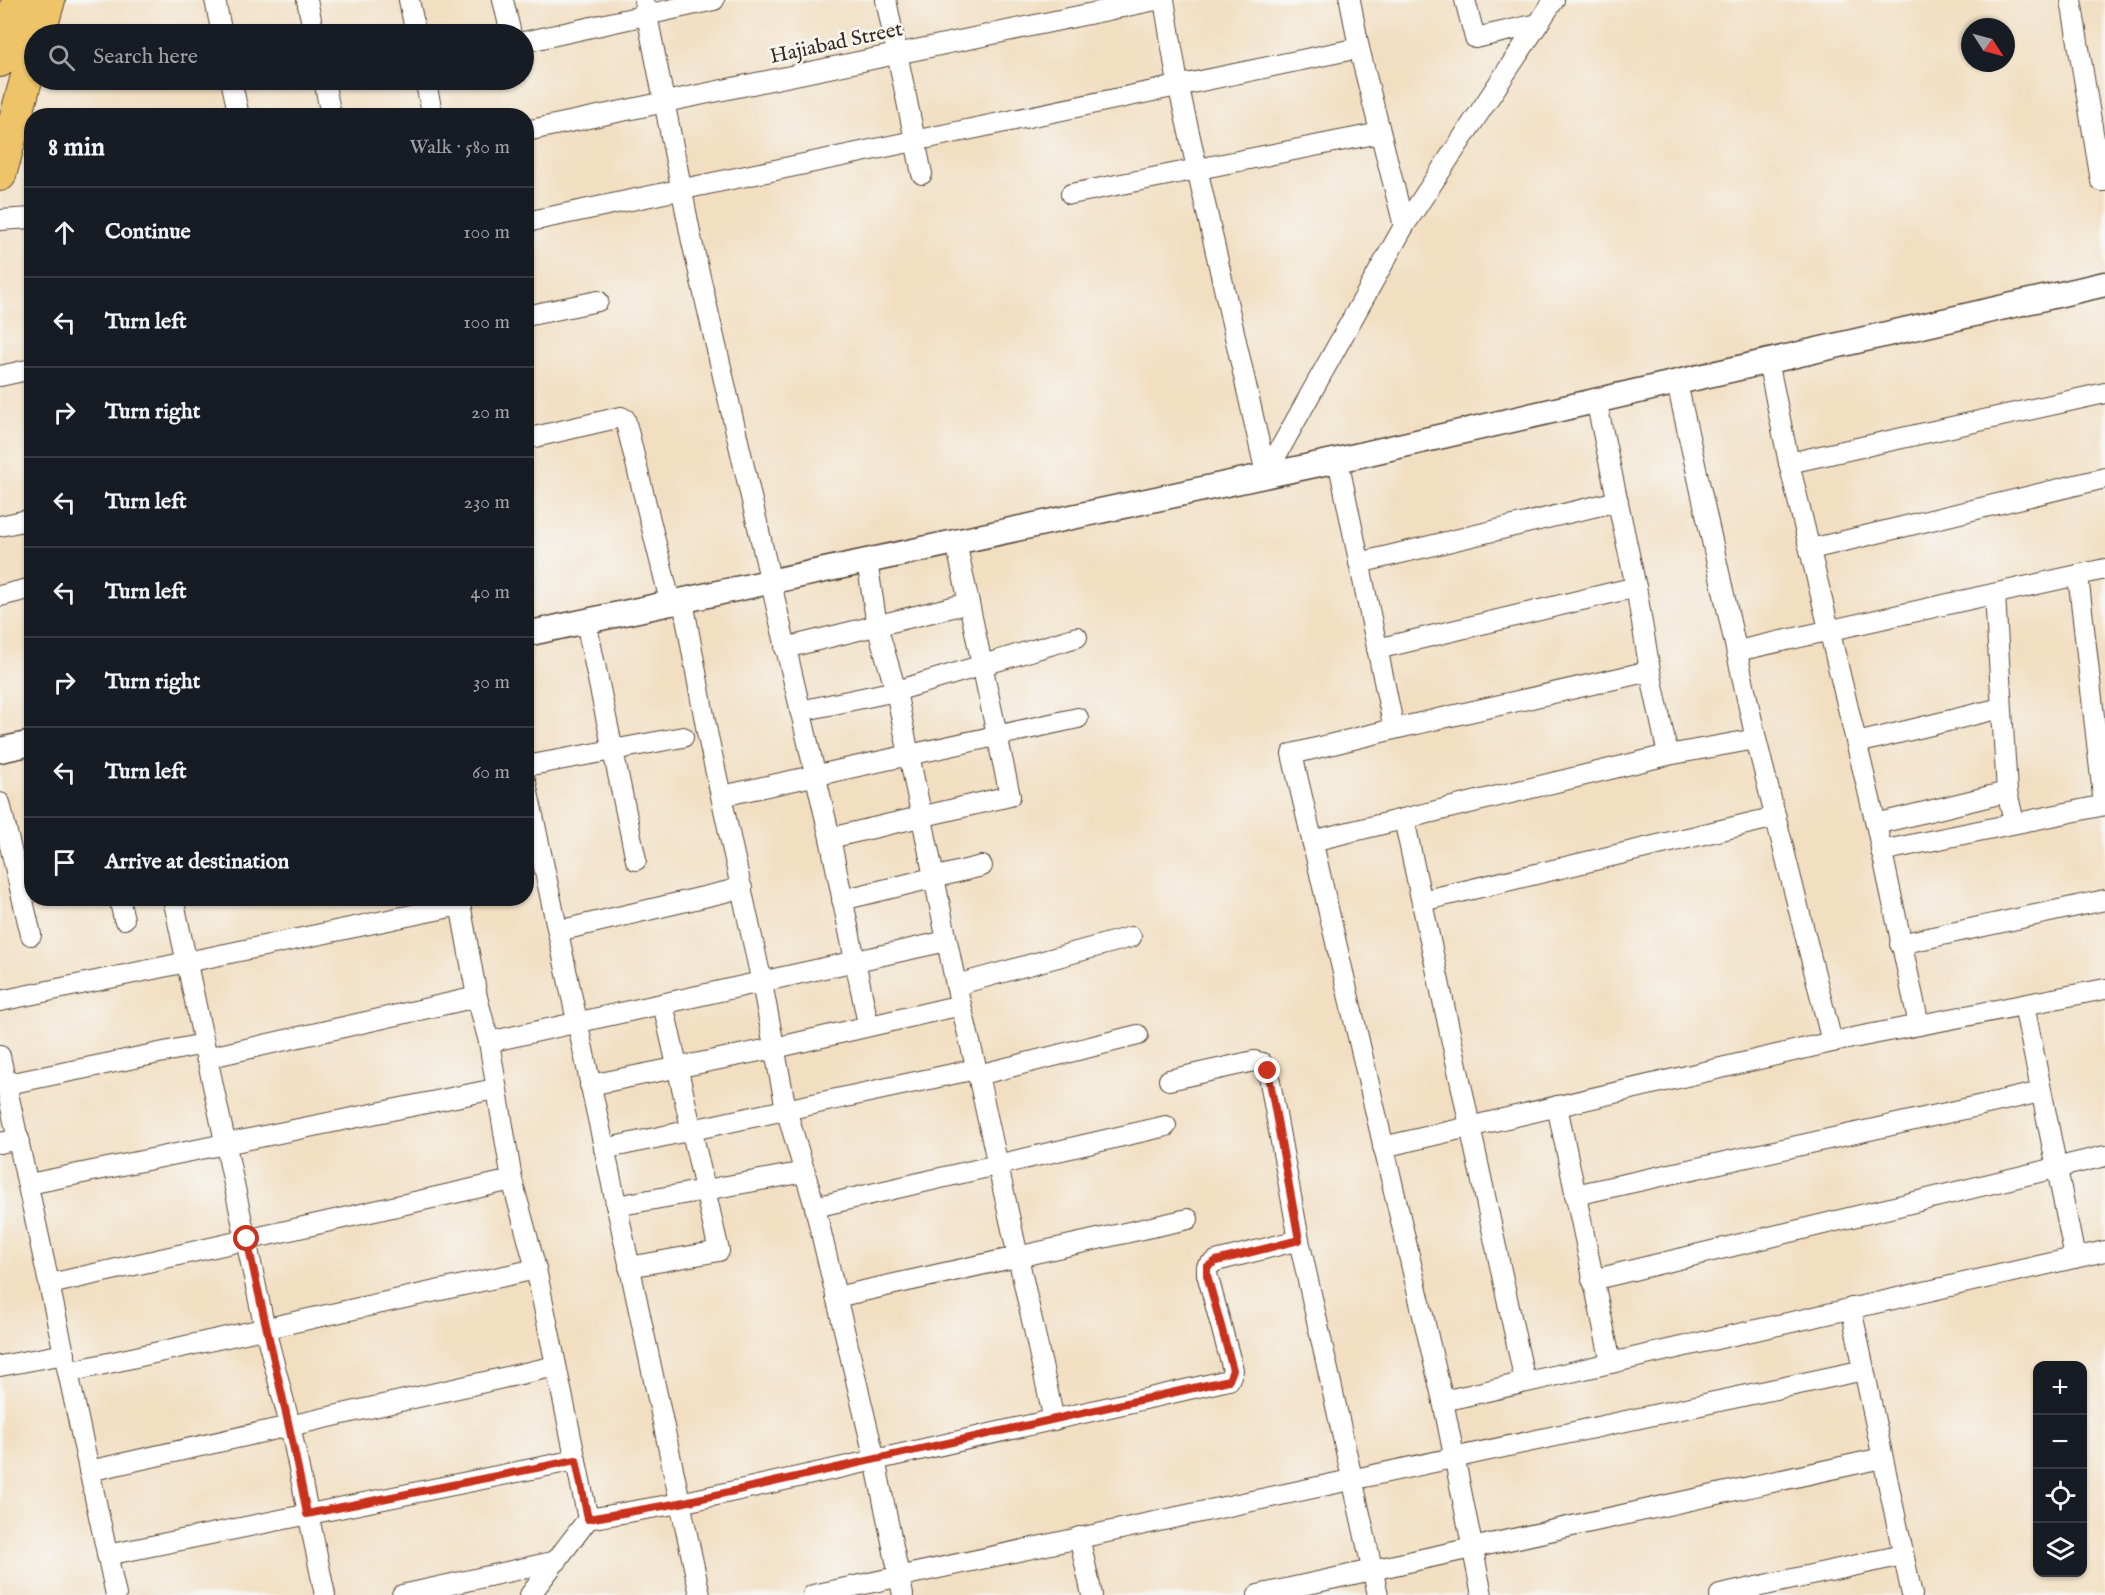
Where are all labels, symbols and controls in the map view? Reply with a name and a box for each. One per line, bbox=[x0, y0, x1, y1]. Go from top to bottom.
street label: Hajiabad Street bbox=[767, 16, 905, 71]
north arrow bbox=[1961, 18, 2015, 72]
search box bbox=[24, 24, 534, 90]
icon: search bbox=[45, 41, 78, 74]
text: Search here bbox=[93, 43, 198, 71]
text: 8 min bbox=[48, 131, 105, 164]
text: Walk · 580 m bbox=[409, 135, 510, 160]
icon: ahead bbox=[48, 216, 81, 249]
text: Continue bbox=[105, 218, 191, 246]
text: 100 m bbox=[463, 220, 510, 245]
icon: left bbox=[48, 306, 81, 339]
text: Turn left bbox=[105, 308, 187, 336]
text: 100 m bbox=[463, 310, 510, 335]
icon: right bbox=[48, 396, 81, 429]
text: Turn right bbox=[105, 398, 200, 426]
text: 20 m bbox=[471, 400, 510, 425]
icon: left bbox=[48, 486, 81, 519]
text: Turn left bbox=[105, 488, 187, 516]
text: 230 m bbox=[464, 490, 510, 515]
icon: left bbox=[48, 576, 81, 609]
text: Turn left bbox=[105, 578, 187, 606]
text: 40 m bbox=[471, 580, 510, 605]
icon: right bbox=[48, 666, 81, 699]
text: Turn right bbox=[105, 668, 200, 696]
text: 30 m bbox=[473, 670, 510, 695]
icon: left bbox=[48, 756, 81, 789]
text: Turn left bbox=[105, 758, 187, 786]
text: 60 m bbox=[472, 760, 510, 785]
icon: arrive bbox=[48, 846, 81, 879]
text: Arrive at destination bbox=[105, 848, 289, 876]
route end bbox=[1254, 1057, 1280, 1083]
route start bbox=[233, 1225, 259, 1251]
map controls bbox=[2033, 1361, 2087, 1577]
button: + bbox=[2033, 1361, 2087, 1415]
button: − bbox=[2033, 1415, 2087, 1469]
button: locate bbox=[2033, 1469, 2087, 1523]
button: layers bbox=[2033, 1523, 2087, 1577]

